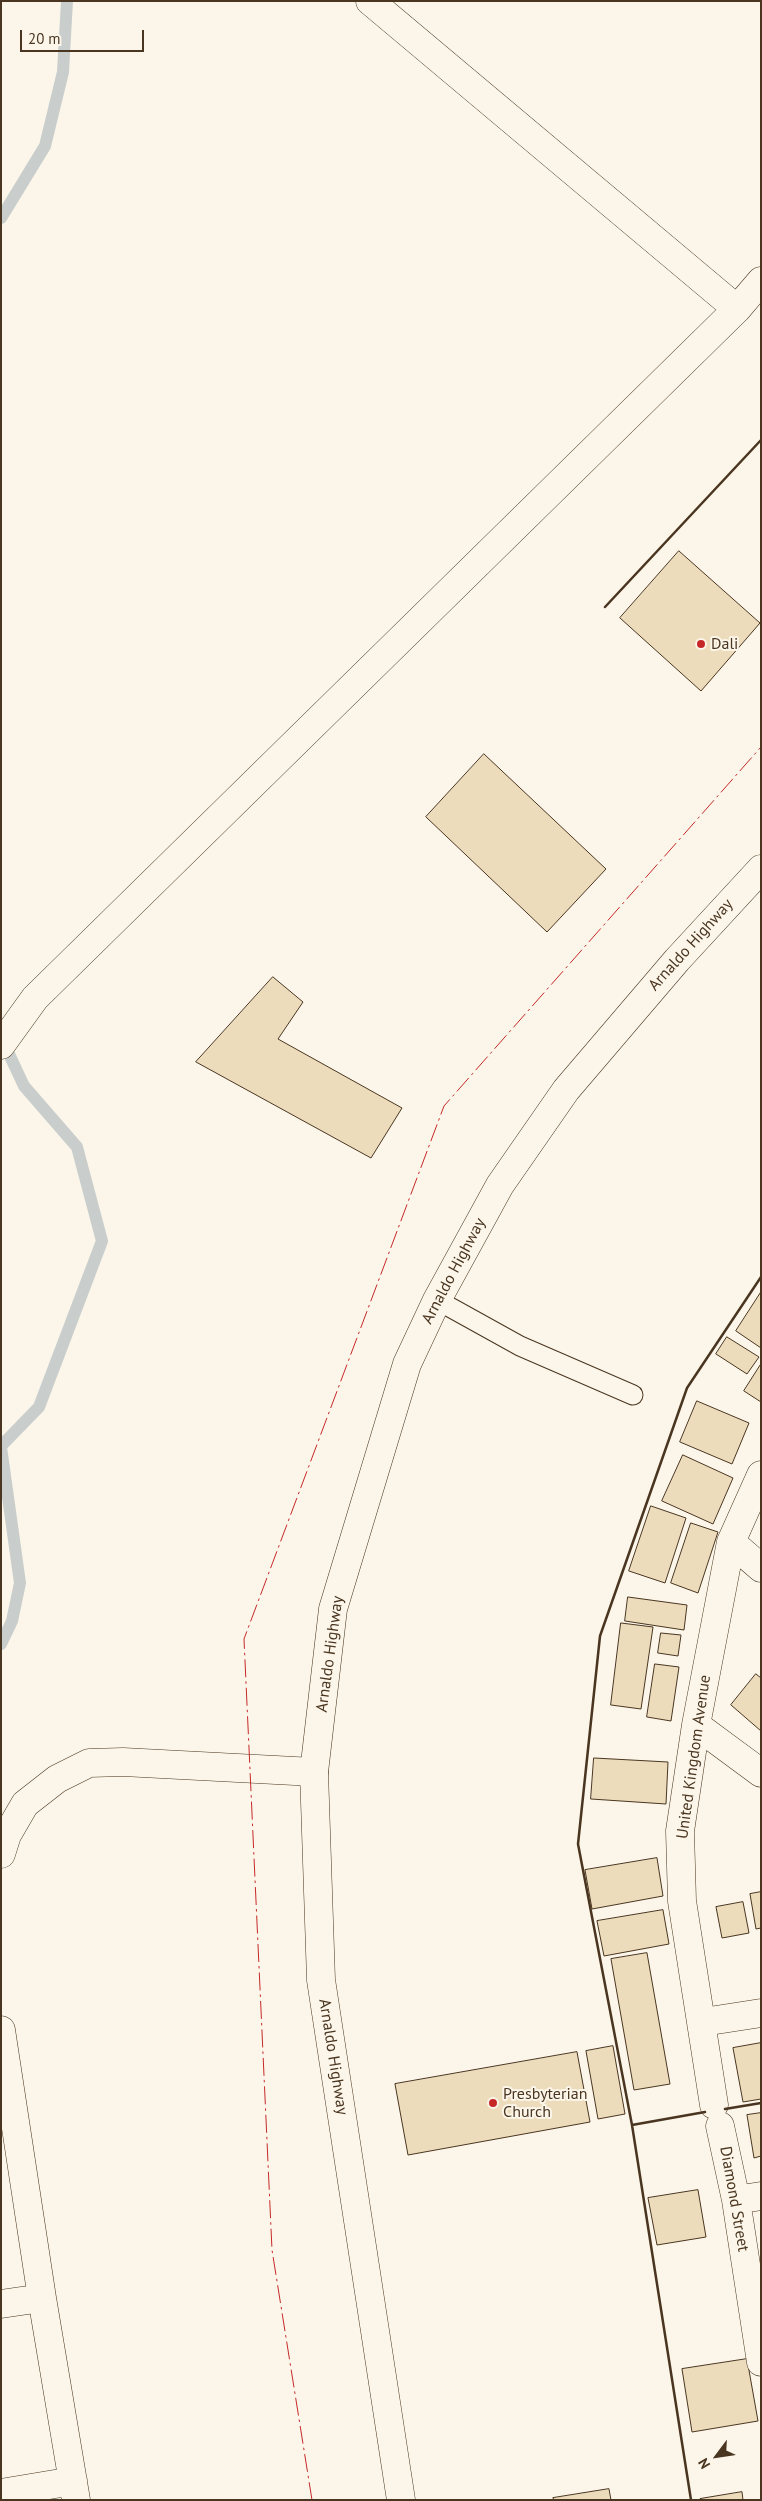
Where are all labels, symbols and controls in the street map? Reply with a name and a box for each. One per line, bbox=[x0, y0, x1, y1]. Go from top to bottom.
scale bar bbox=[22, 20, 146, 52]
text: 20 m bbox=[28, 29, 61, 48]
place label: Dali bbox=[711, 634, 738, 654]
marker: Dali bbox=[695, 638, 707, 650]
street label: Arnaldo Highway bbox=[645, 895, 737, 995]
street label: Arnaldo Highway bbox=[418, 1215, 490, 1327]
street label: Arnaldo Highway bbox=[312, 1595, 348, 1713]
street label: United Kingdom Avenue bbox=[673, 1674, 715, 1840]
street label: Arnaldo Highway bbox=[314, 1998, 352, 2116]
place label: Presbyterian Church bbox=[503, 2084, 587, 2122]
marker: Presbyterian Church bbox=[487, 2097, 499, 2109]
street label: Diamond Street bbox=[715, 2145, 753, 2253]
north arrow bbox=[692, 2431, 742, 2481]
text: N bbox=[694, 2455, 714, 2472]

